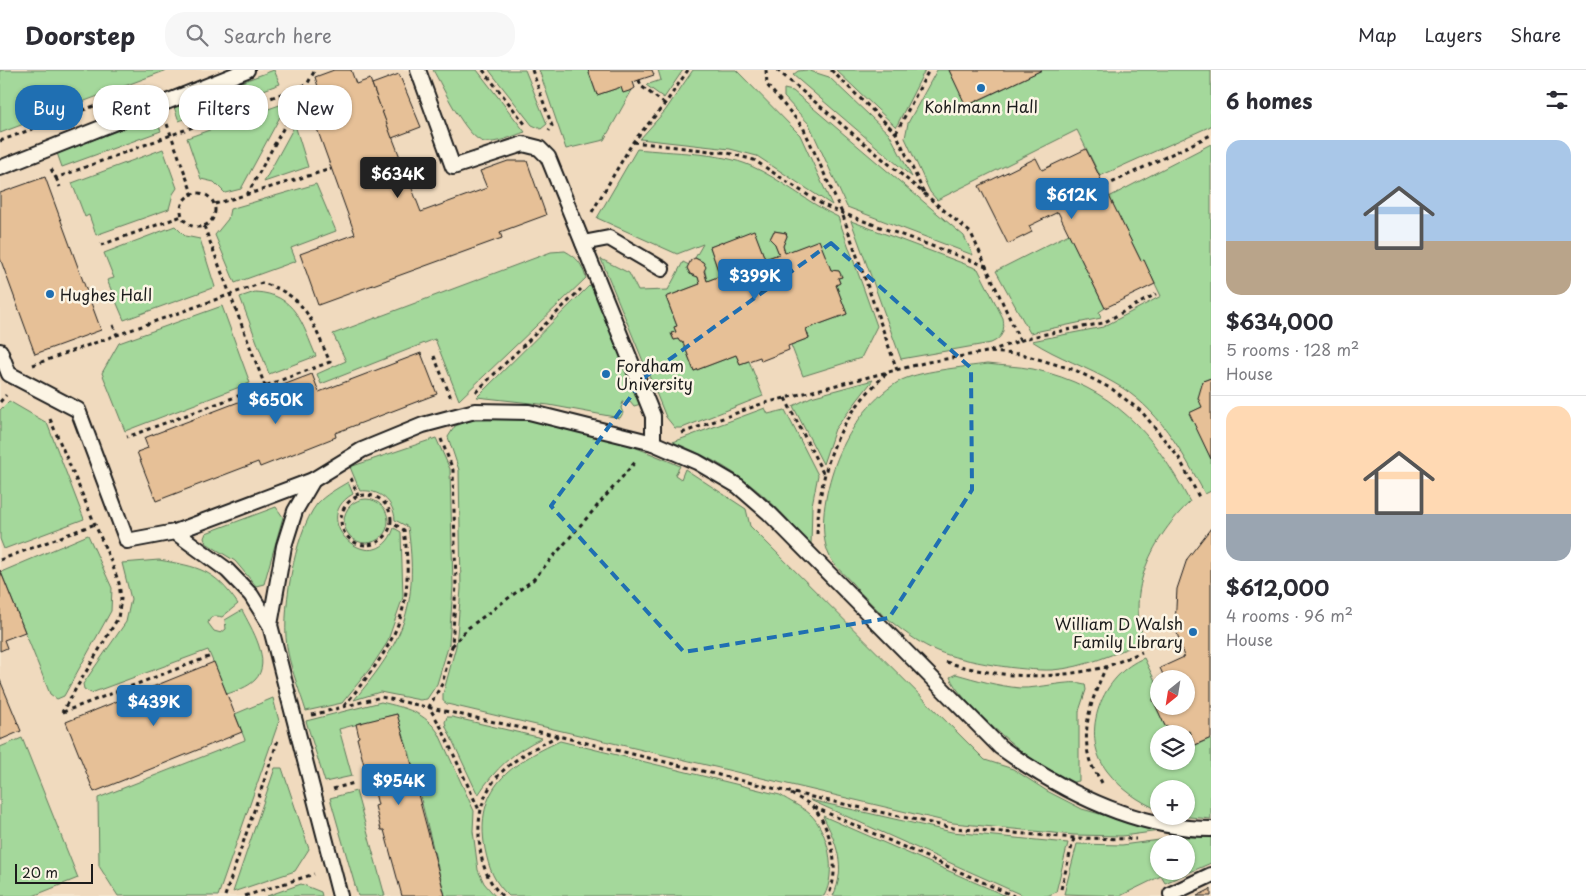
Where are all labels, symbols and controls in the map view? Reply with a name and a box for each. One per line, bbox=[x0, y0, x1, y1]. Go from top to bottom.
search box bbox=[165, 12, 515, 57]
text: Doorstep bbox=[25, 17, 135, 53]
icon: search bbox=[183, 21, 211, 49]
text: Search here bbox=[223, 21, 332, 49]
text: Map bbox=[1358, 21, 1397, 48]
text: Layers bbox=[1425, 21, 1482, 48]
text: Share bbox=[1510, 21, 1561, 48]
marker: Kohlmann Hall bbox=[975, 82, 987, 94]
text: 6 homes bbox=[1226, 84, 1312, 116]
chip: Buy bbox=[15, 85, 83, 130]
chip: Rent bbox=[93, 85, 169, 130]
chip: Filters bbox=[179, 85, 268, 130]
chip: New bbox=[278, 85, 352, 130]
icon: filters bbox=[1543, 86, 1571, 114]
place label: Kohlmann Hall bbox=[924, 94, 1038, 118]
pin: $634K bbox=[363, 156, 433, 199]
text: $634K bbox=[371, 161, 425, 185]
icon: home bbox=[1354, 173, 1444, 263]
pin: $612K bbox=[1037, 178, 1107, 220]
text: $612K bbox=[1047, 182, 1097, 206]
pin: $399K bbox=[720, 258, 790, 301]
text: $399K bbox=[729, 263, 781, 287]
place label: Hughes Hall bbox=[60, 282, 152, 306]
marker: Hughes Hall bbox=[44, 288, 56, 300]
text: $634,000 bbox=[1226, 305, 1333, 337]
text: 5 rooms · 128 m² bbox=[1226, 337, 1359, 361]
place label: Fordham University bbox=[616, 353, 693, 395]
text: House bbox=[1226, 361, 1273, 385]
marker: Fordham University bbox=[600, 368, 612, 380]
pin: $650K bbox=[241, 382, 311, 425]
text: $650K bbox=[249, 387, 303, 411]
icon: home bbox=[1354, 438, 1444, 528]
text: $612,000 bbox=[1226, 571, 1329, 603]
text: 4 rooms · 96 m² bbox=[1226, 603, 1353, 627]
place label: William D Walsh Family Library bbox=[1055, 611, 1183, 653]
marker: William D Walsh Family Library bbox=[1187, 626, 1199, 638]
text: House bbox=[1226, 627, 1273, 651]
north arrow bbox=[1150, 670, 1195, 715]
map controls bbox=[1150, 670, 1195, 880]
pin: $439K bbox=[119, 684, 189, 727]
text: $439K bbox=[128, 689, 180, 713]
button: layers bbox=[1150, 725, 1195, 770]
pin: $954K bbox=[364, 764, 434, 806]
text: $954K bbox=[373, 768, 425, 792]
button: + bbox=[1150, 780, 1195, 825]
button: − bbox=[1150, 835, 1195, 880]
scale bar bbox=[15, 861, 92, 884]
text: 20 m bbox=[22, 862, 58, 883]

